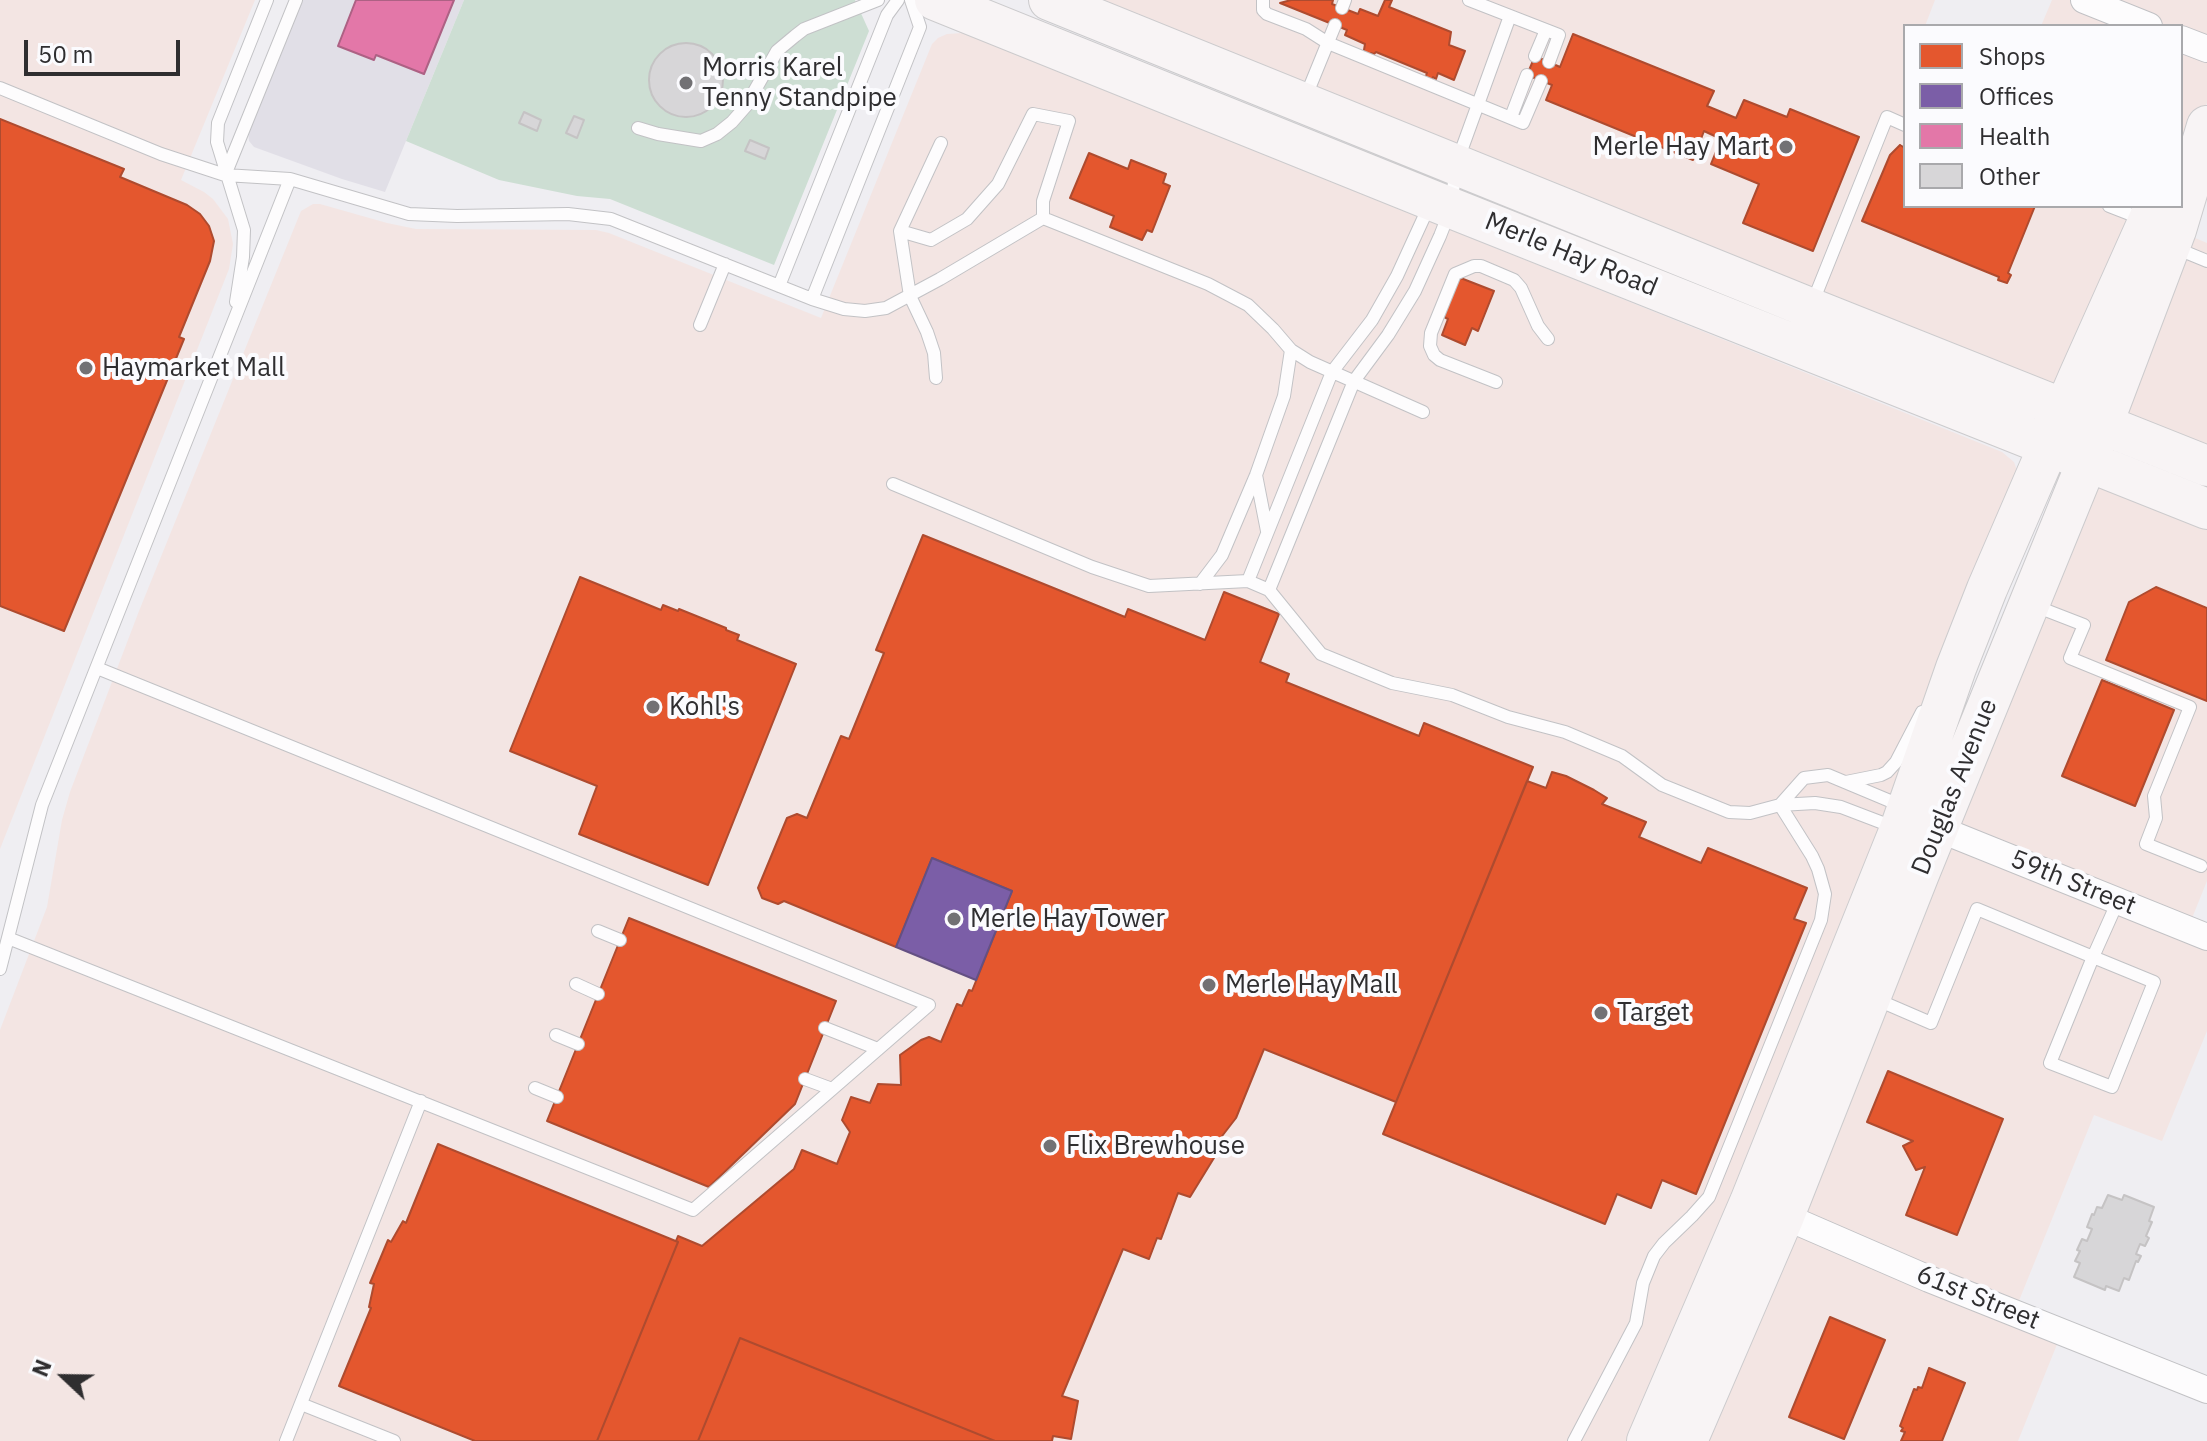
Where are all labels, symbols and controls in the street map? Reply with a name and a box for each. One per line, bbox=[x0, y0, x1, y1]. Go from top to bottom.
scale bar bbox=[28, 24, 184, 74]
legend bbox=[1903, 24, 2183, 208]
text: 50 m bbox=[38, 38, 93, 70]
text: Shops bbox=[1979, 40, 2046, 72]
place label: Morris Karel Tenny Standpipe bbox=[702, 52, 897, 114]
marker: Morris Karel Tenny Standpipe bbox=[677, 74, 695, 92]
text: Offices bbox=[1979, 80, 2054, 112]
text: Health bbox=[1979, 120, 2050, 152]
place label: Merle Hay Mart bbox=[1593, 131, 1770, 163]
marker: Merle Hay Mart bbox=[1777, 138, 1795, 156]
text: Other bbox=[1979, 160, 2040, 192]
street label: Merle Hay Road bbox=[1480, 206, 1662, 304]
place label: Haymarket Mall bbox=[102, 352, 285, 384]
marker: Haymarket Mall bbox=[77, 359, 95, 377]
place label: Kohl's bbox=[669, 691, 740, 723]
street label: Douglas Avenue bbox=[1905, 694, 2005, 880]
marker: Kohl's bbox=[644, 698, 662, 716]
street label: 59th Street bbox=[2006, 844, 2140, 922]
place label: Merle Hay Tower bbox=[970, 903, 1165, 935]
marker: Merle Hay Tower bbox=[945, 910, 963, 928]
place label: Merle Hay Mall bbox=[1225, 969, 1398, 1001]
marker: Merle Hay Mall bbox=[1200, 976, 1218, 994]
place label: Target bbox=[1617, 997, 1690, 1029]
marker: Target bbox=[1592, 1004, 1610, 1022]
place label: Flix Brewhouse bbox=[1066, 1130, 1245, 1162]
marker: Flix Brewhouse bbox=[1041, 1137, 1059, 1155]
street label: 61st Street bbox=[1912, 1259, 2044, 1337]
north arrow bbox=[24, 1337, 104, 1417]
text: N bbox=[25, 1355, 58, 1381]

